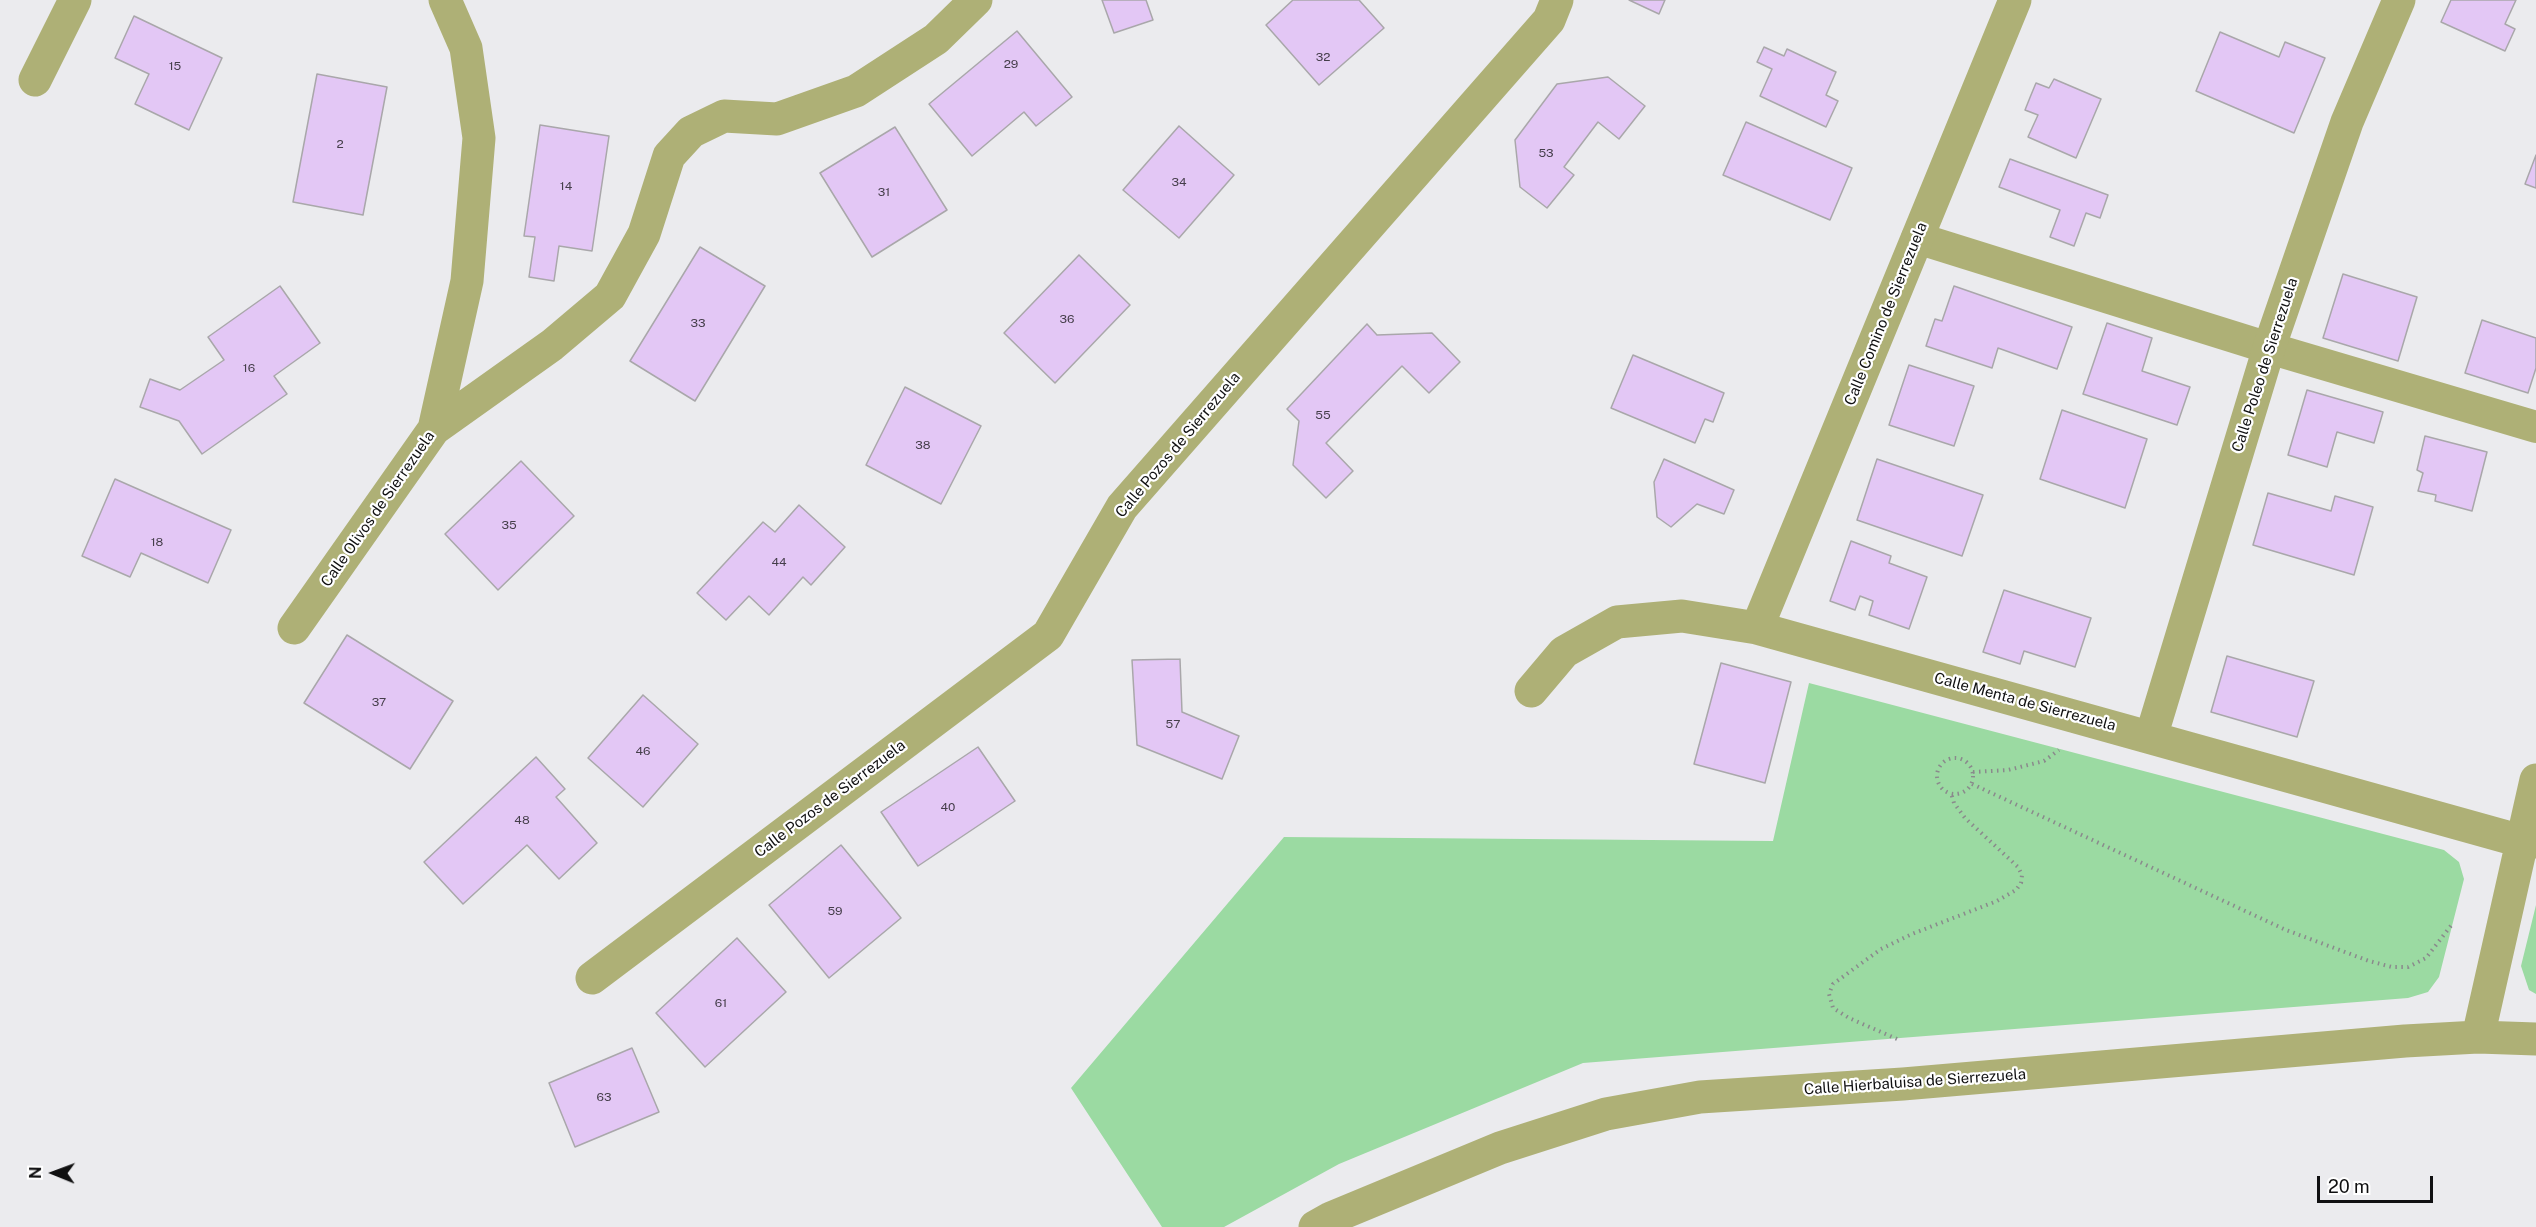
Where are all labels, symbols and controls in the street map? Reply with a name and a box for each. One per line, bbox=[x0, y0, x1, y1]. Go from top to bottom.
house number: 32 bbox=[1316, 50, 1330, 64]
house number: 29 bbox=[1004, 57, 1018, 71]
house number: 15 bbox=[169, 59, 181, 73]
house number: 2 bbox=[336, 137, 344, 151]
house number: 53 bbox=[1538, 146, 1554, 160]
house number: 34 bbox=[1171, 175, 1187, 189]
house number: 14 bbox=[560, 179, 572, 193]
house number: 31 bbox=[878, 185, 890, 199]
street label: Calle Comino de Sierrezuela bbox=[1841, 220, 1931, 408]
street label: Calle Poleo de Sierrezuela bbox=[2228, 276, 2302, 454]
house number: 36 bbox=[1060, 312, 1074, 326]
house number: 33 bbox=[690, 316, 706, 330]
house number: 16 bbox=[243, 361, 255, 375]
street label: Calle Pozos de Sierrezuela bbox=[1112, 369, 1244, 521]
house number: 55 bbox=[1315, 408, 1331, 422]
street label: Calle Olivos de Sierrezuela bbox=[317, 428, 439, 590]
house number: 38 bbox=[915, 438, 931, 452]
house number: 35 bbox=[501, 518, 517, 532]
house number: 18 bbox=[151, 535, 163, 549]
house number: 44 bbox=[771, 555, 787, 569]
street label: Calle Menta de Sierrezuela bbox=[1932, 669, 2118, 735]
house number: 37 bbox=[372, 695, 386, 709]
house number: 57 bbox=[1166, 717, 1180, 731]
street label: Calle Pozos de Sierrezuela bbox=[751, 736, 909, 862]
house number: 46 bbox=[635, 744, 651, 758]
house number: 40 bbox=[941, 800, 955, 814]
house number: 48 bbox=[514, 813, 530, 827]
house number: 59 bbox=[827, 904, 843, 918]
house number: 61 bbox=[715, 996, 727, 1010]
street label: Calle Hierbaluisa de Sierrezuela bbox=[1803, 1065, 2027, 1099]
house number: 63 bbox=[597, 1090, 611, 1104]
north arrow bbox=[24, 1143, 84, 1203]
scale bar bbox=[2320, 1164, 2436, 1202]
text: N bbox=[26, 1166, 45, 1179]
text: 20 m bbox=[2328, 1176, 2370, 1197]

